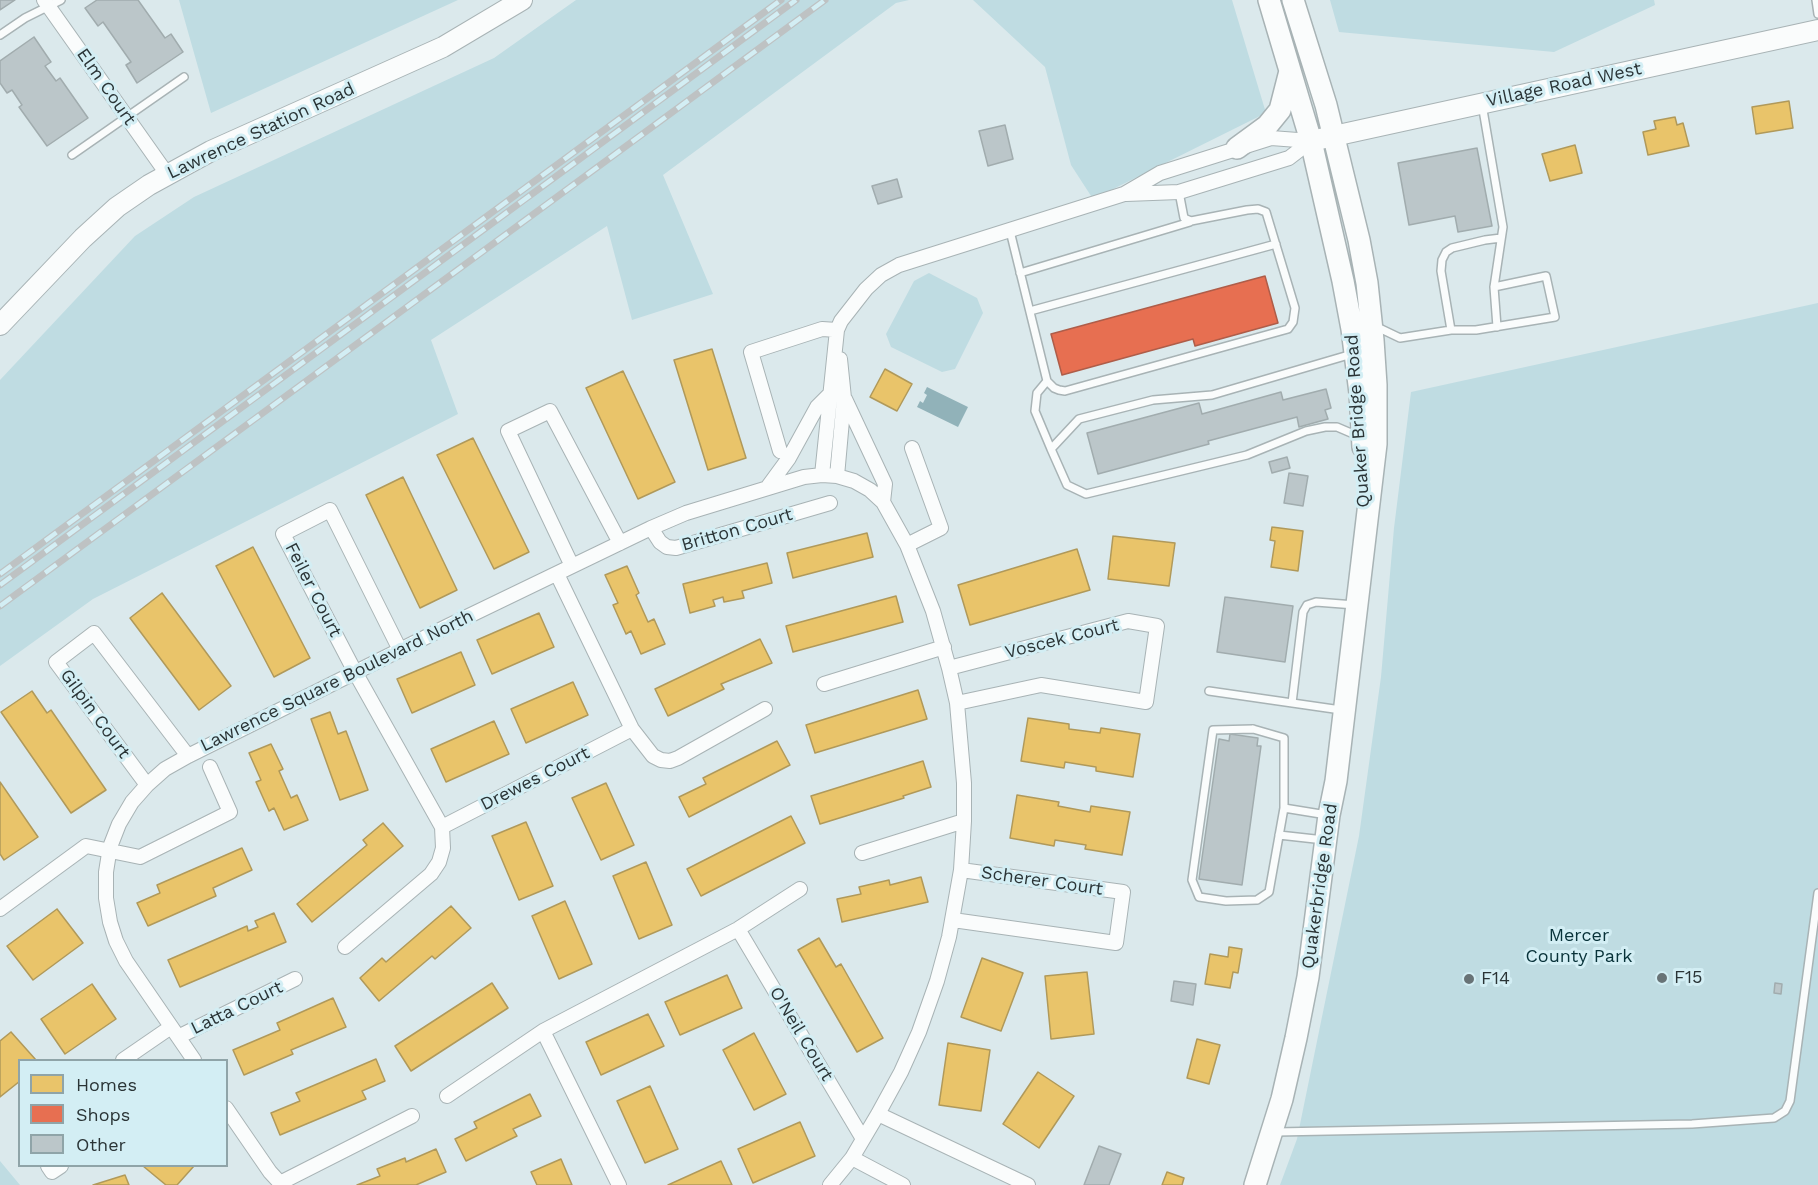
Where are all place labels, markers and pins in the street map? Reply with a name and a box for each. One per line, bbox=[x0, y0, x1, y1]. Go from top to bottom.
place label: F15 bbox=[1674, 967, 1702, 989]
place label: F14 bbox=[1481, 968, 1510, 990]
marker: F15 bbox=[1655, 971, 1669, 985]
marker: F14 bbox=[1462, 972, 1476, 986]

